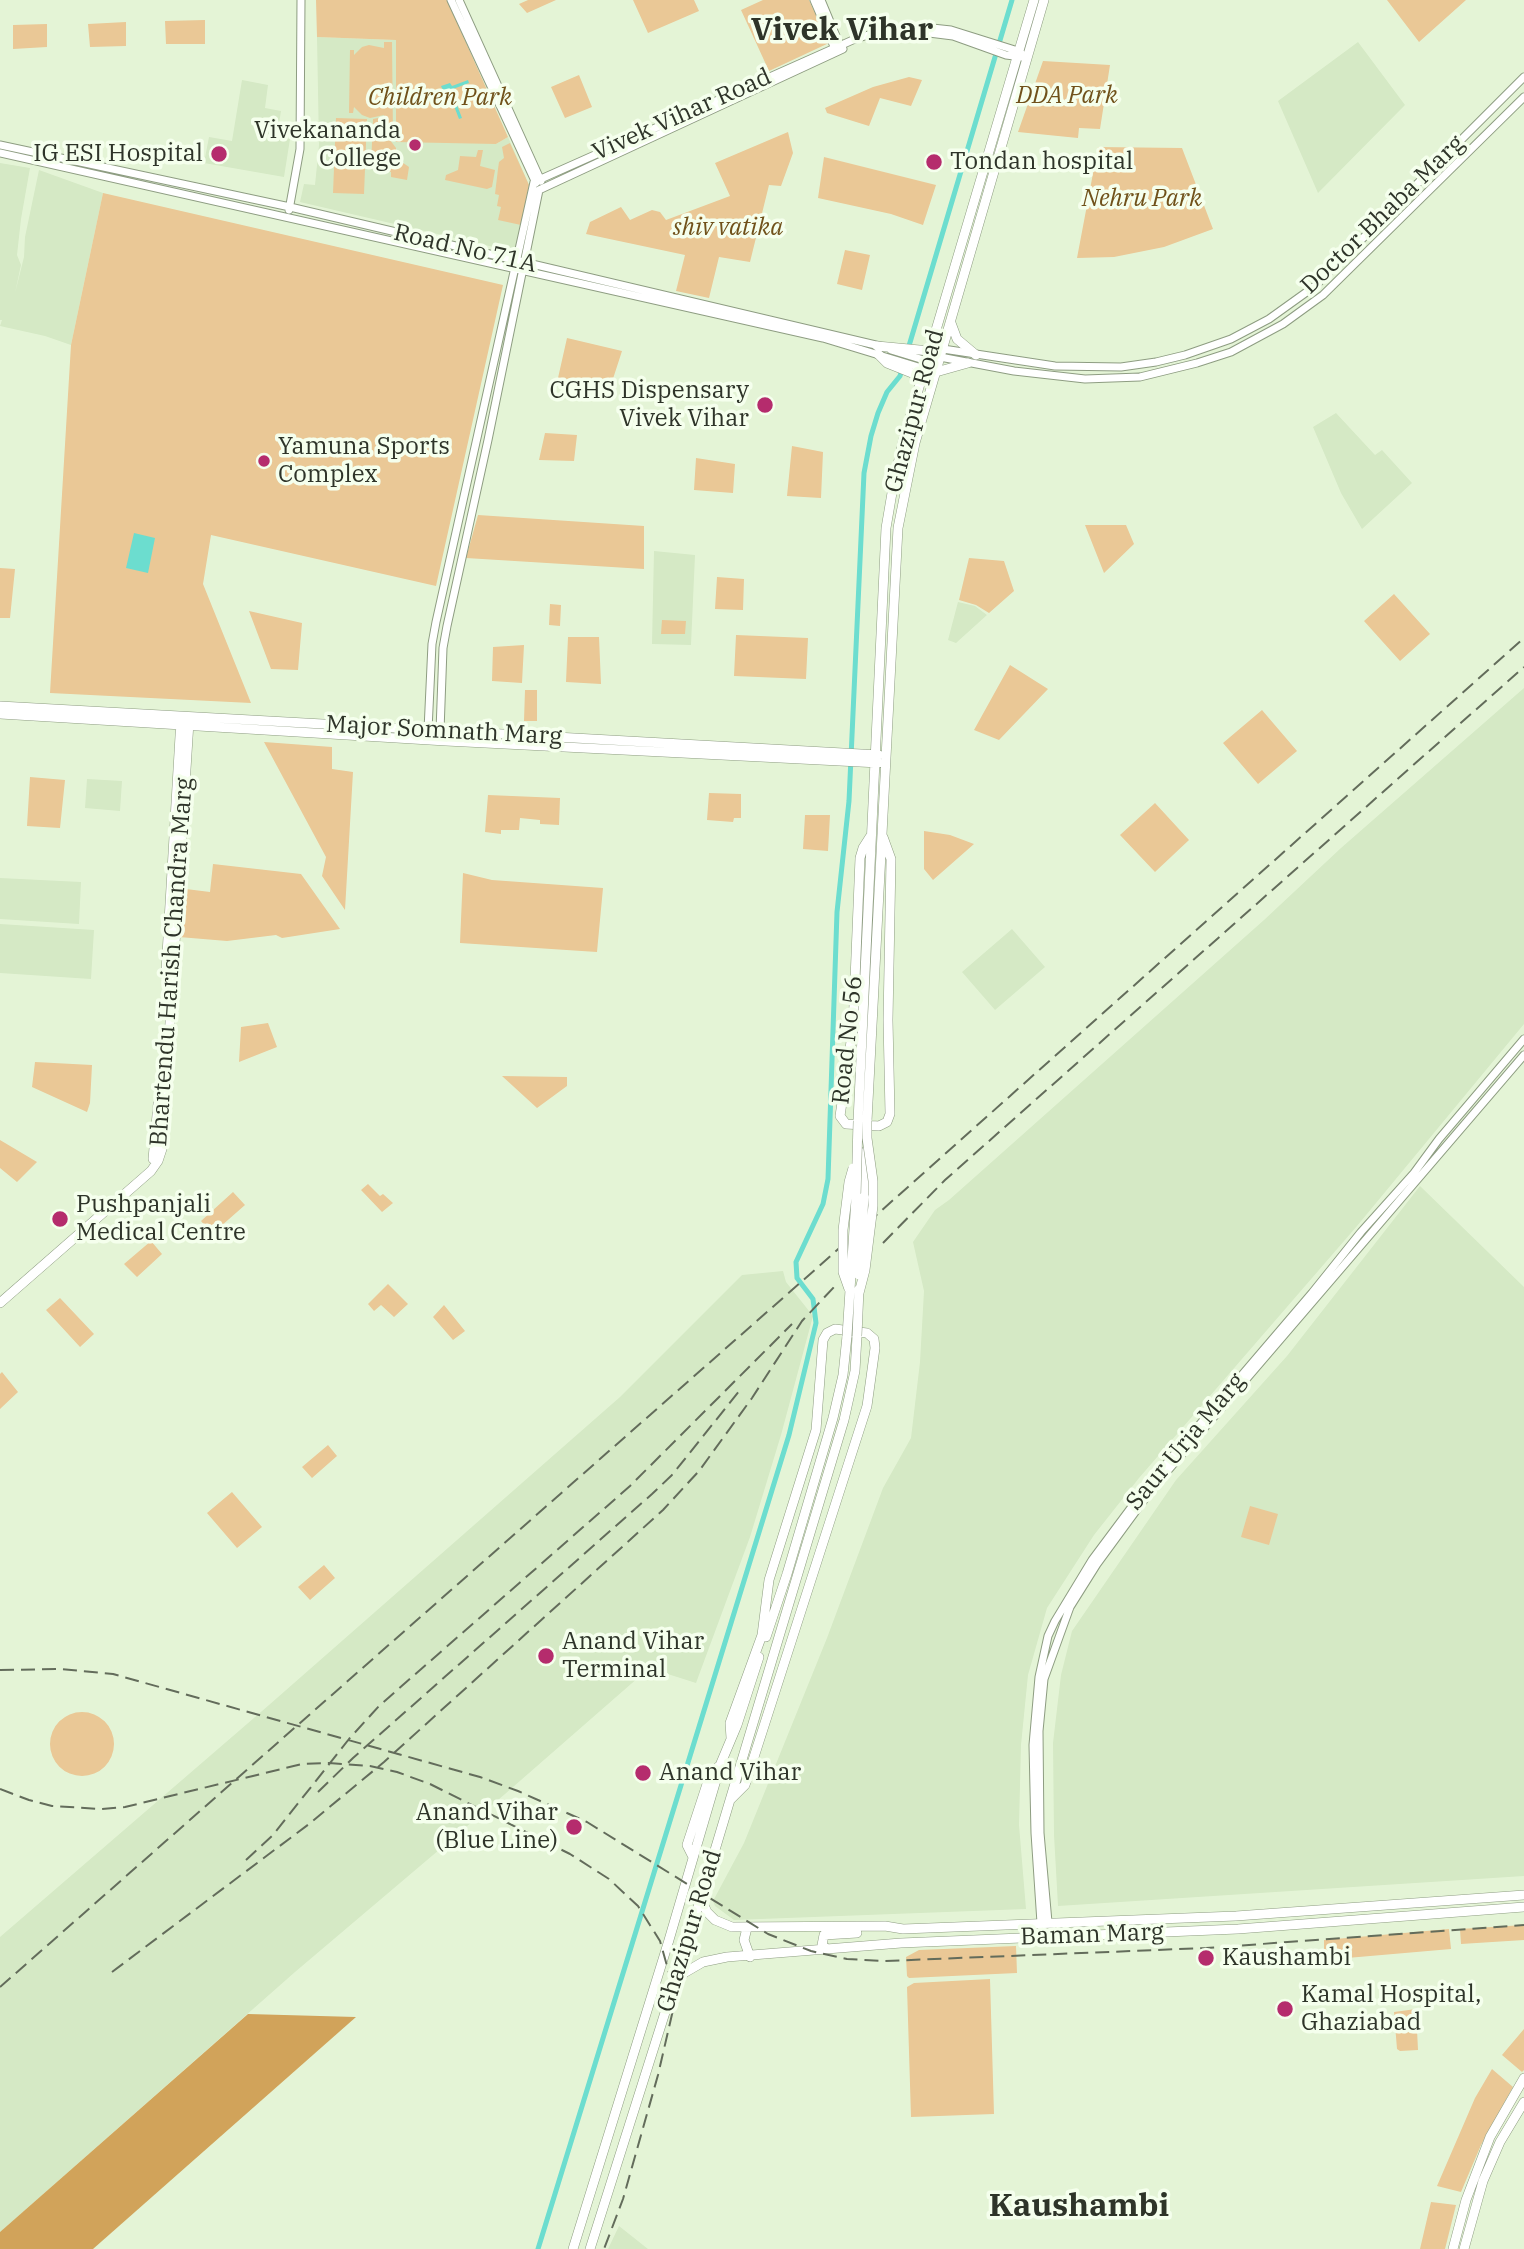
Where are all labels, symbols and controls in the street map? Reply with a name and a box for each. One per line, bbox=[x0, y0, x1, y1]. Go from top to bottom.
district label: Vivek Vihar bbox=[751, 12, 933, 50]
street label: Vivek Vihar Road bbox=[588, 63, 776, 167]
park label: DDA Park bbox=[1016, 82, 1118, 110]
park label: Children Park bbox=[368, 84, 512, 112]
place label: Vivekananda College bbox=[254, 117, 401, 173]
street label: Doctor Bhaba Marg bbox=[1295, 130, 1471, 300]
marker: Vivekananda College bbox=[407, 137, 423, 153]
place label: IG ESI Hospital bbox=[33, 140, 203, 168]
marker: IG ESI Hospital bbox=[209, 144, 229, 164]
place label: Tondan hospital bbox=[950, 148, 1133, 176]
marker: Tondan hospital bbox=[924, 152, 944, 172]
park label: Nehru Park bbox=[1082, 185, 1202, 213]
park label: shiv vatika bbox=[673, 214, 783, 242]
street label: Road No 71A bbox=[391, 219, 539, 279]
street label: Ghazipur Road bbox=[879, 326, 951, 496]
place label: CGHS Dispensary Vivek Vihar bbox=[550, 377, 749, 433]
marker: CGHS Dispensary Vivek Vihar bbox=[755, 395, 775, 415]
place label: Yamuna Sports Complex bbox=[278, 433, 450, 489]
marker: Yamuna Sports Complex bbox=[256, 453, 272, 469]
street label: Major Somnath Marg bbox=[325, 710, 563, 752]
street label: Bhartendu Harish Chandra Marg bbox=[145, 777, 199, 1147]
street label: Road No 56 bbox=[827, 974, 869, 1106]
place label: Pushpanjali Medical Centre bbox=[76, 1191, 246, 1247]
marker: Pushpanjali Medical Centre bbox=[50, 1209, 70, 1229]
street label: Saur Urja Marg bbox=[1120, 1368, 1252, 1516]
place label: Anand Vihar Terminal bbox=[562, 1628, 704, 1684]
marker: Anand Vihar Terminal bbox=[536, 1646, 556, 1666]
place label: Anand Vihar bbox=[659, 1759, 801, 1787]
marker: Anand Vihar bbox=[633, 1763, 653, 1783]
place label: Anand Vihar (Blue Line) bbox=[416, 1799, 558, 1855]
marker: Anand Vihar (Blue Line) bbox=[564, 1817, 584, 1837]
street label: Ghazipur Road bbox=[652, 1846, 728, 2016]
street label: Baman Marg bbox=[1020, 1918, 1164, 1952]
place label: Kaushambi bbox=[1222, 1944, 1351, 1972]
marker: Kaushambi bbox=[1196, 1948, 1216, 1968]
place label: Kamal Hospital, Ghaziabad bbox=[1301, 1981, 1481, 2037]
marker: Kamal Hospital, Ghaziabad bbox=[1275, 1999, 1295, 2019]
district label: Kaushambi bbox=[989, 2188, 1169, 2226]

